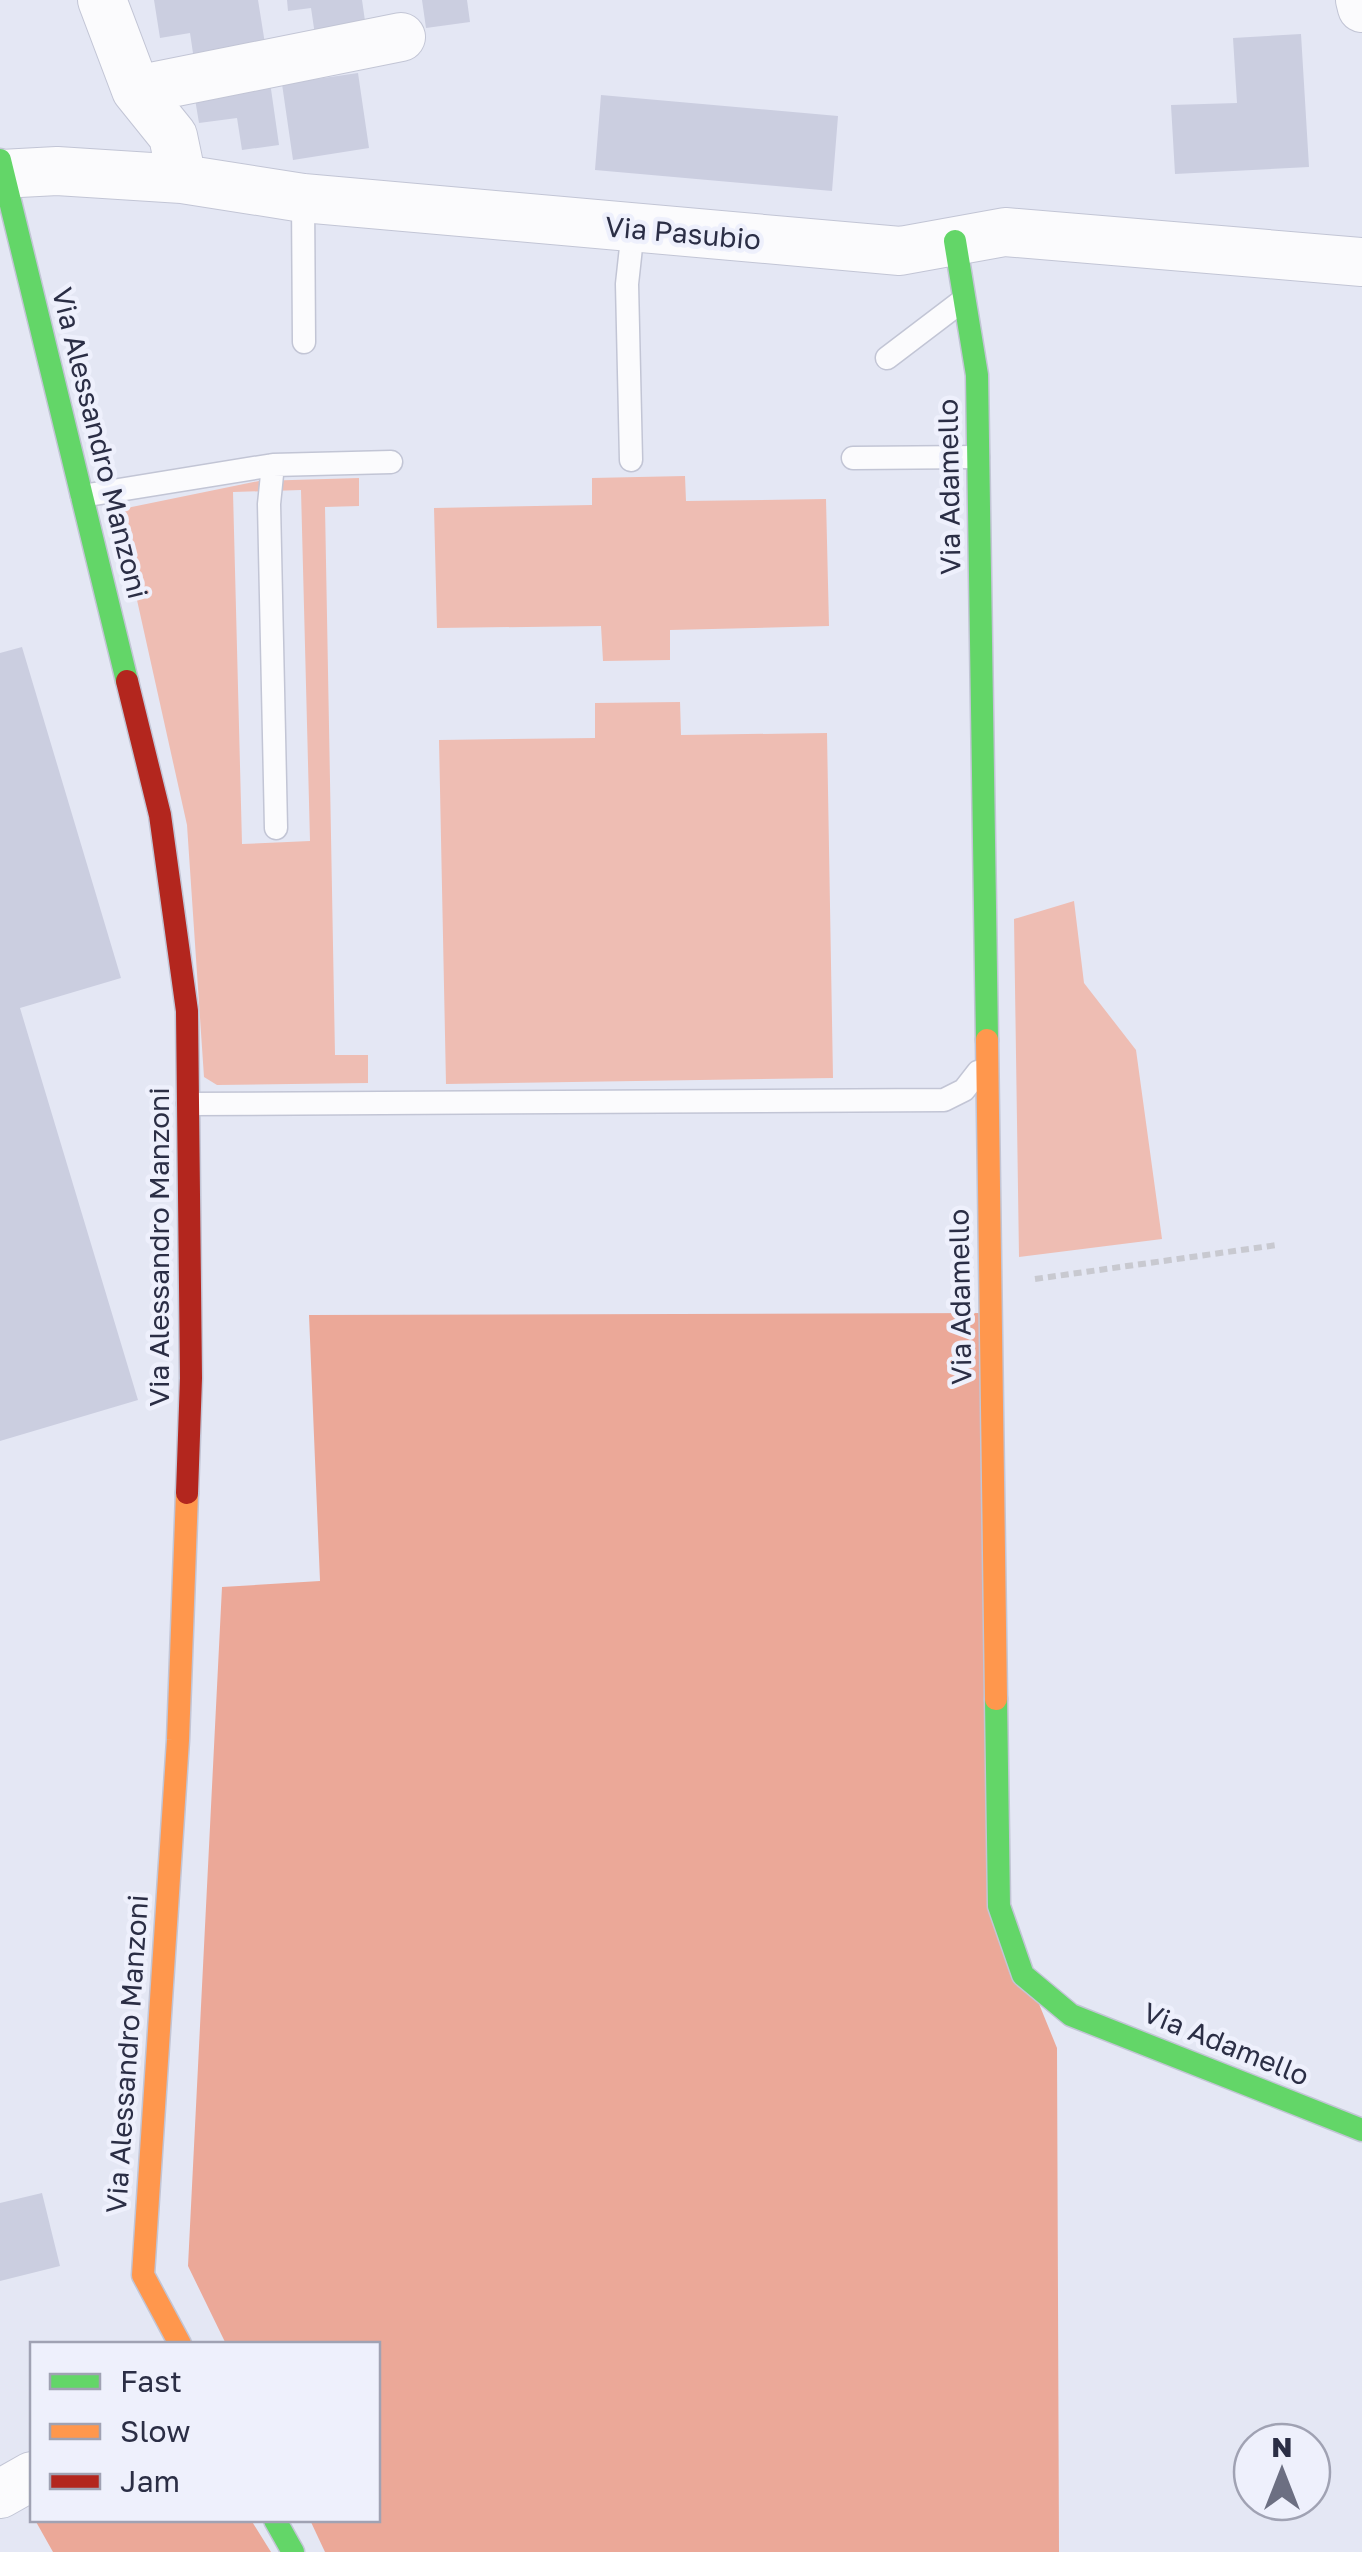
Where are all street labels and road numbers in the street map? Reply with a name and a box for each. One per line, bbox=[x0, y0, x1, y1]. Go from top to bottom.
street label: Via Pasubio bbox=[604, 209, 762, 256]
street label: Via Alessandro Manzoni bbox=[46, 284, 155, 602]
street label: Via Adamello bbox=[930, 399, 967, 575]
street label: Via Alessandro Manzoni bbox=[142, 1087, 175, 1407]
street label: Via Adamello bbox=[941, 1209, 978, 1385]
street label: Via Alessandro Manzoni bbox=[99, 1893, 154, 2214]
street label: Via Adamello bbox=[1138, 1995, 1314, 2092]

